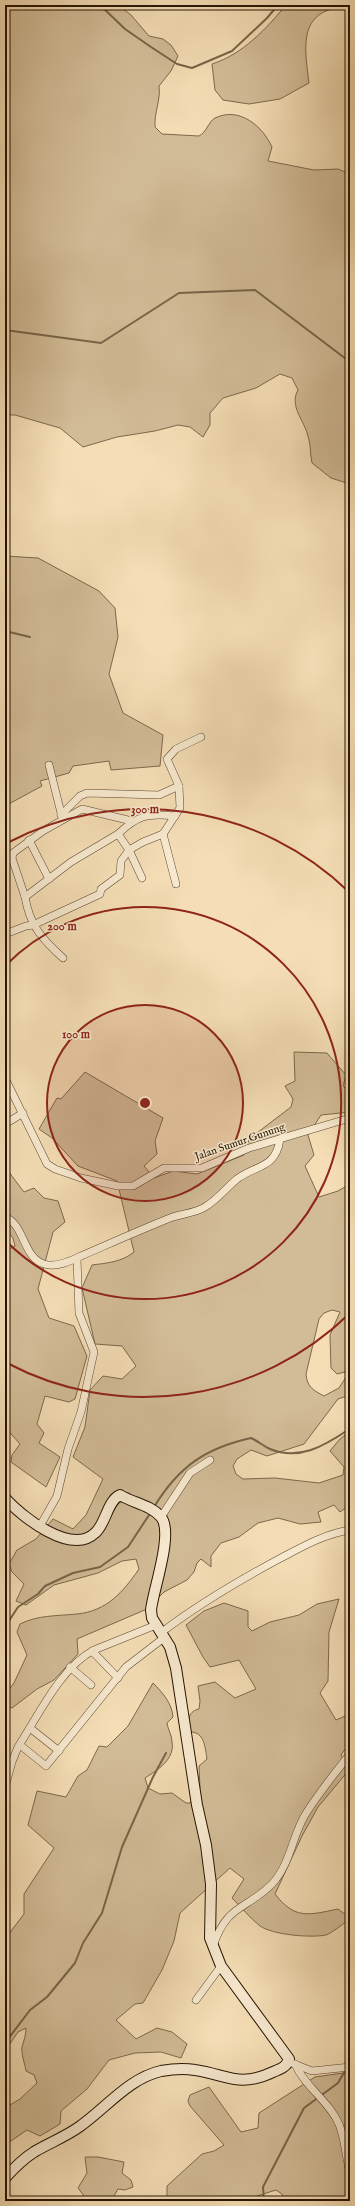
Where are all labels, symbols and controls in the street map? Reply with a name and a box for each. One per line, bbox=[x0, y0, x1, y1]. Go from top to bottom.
text: 300 m bbox=[131, 802, 160, 817]
text: 200 m bbox=[47, 919, 77, 934]
text: 100 m bbox=[62, 1027, 91, 1042]
centre of rings bbox=[138, 1096, 152, 1110]
street label: Jalan Sumur Gunung bbox=[191, 1120, 288, 1165]

